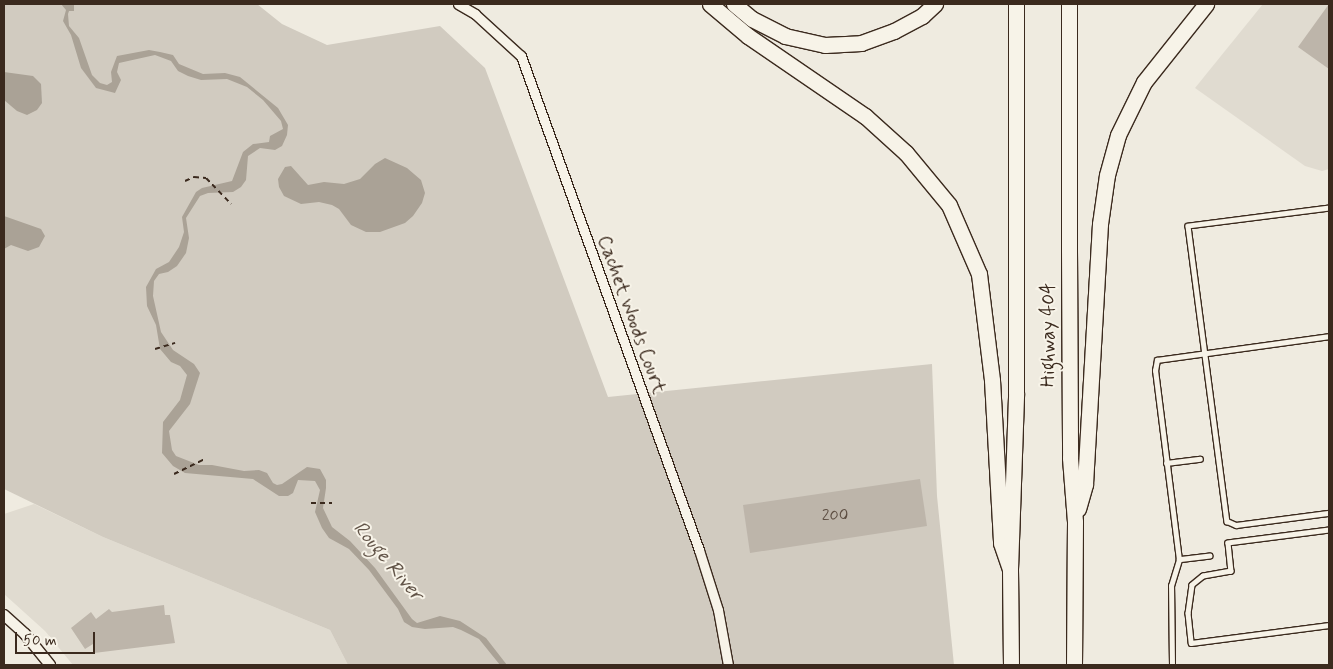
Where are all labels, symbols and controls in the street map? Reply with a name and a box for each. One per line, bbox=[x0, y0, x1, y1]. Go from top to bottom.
street label: Cachet Woods Court bbox=[592, 233, 670, 397]
street label: Highway 404 bbox=[1038, 283, 1060, 387]
house number: 200 bbox=[822, 506, 848, 526]
water label: Rouge River bbox=[348, 517, 428, 605]
scale bar bbox=[18, 622, 98, 654]
text: 50 m bbox=[23, 631, 57, 651]

